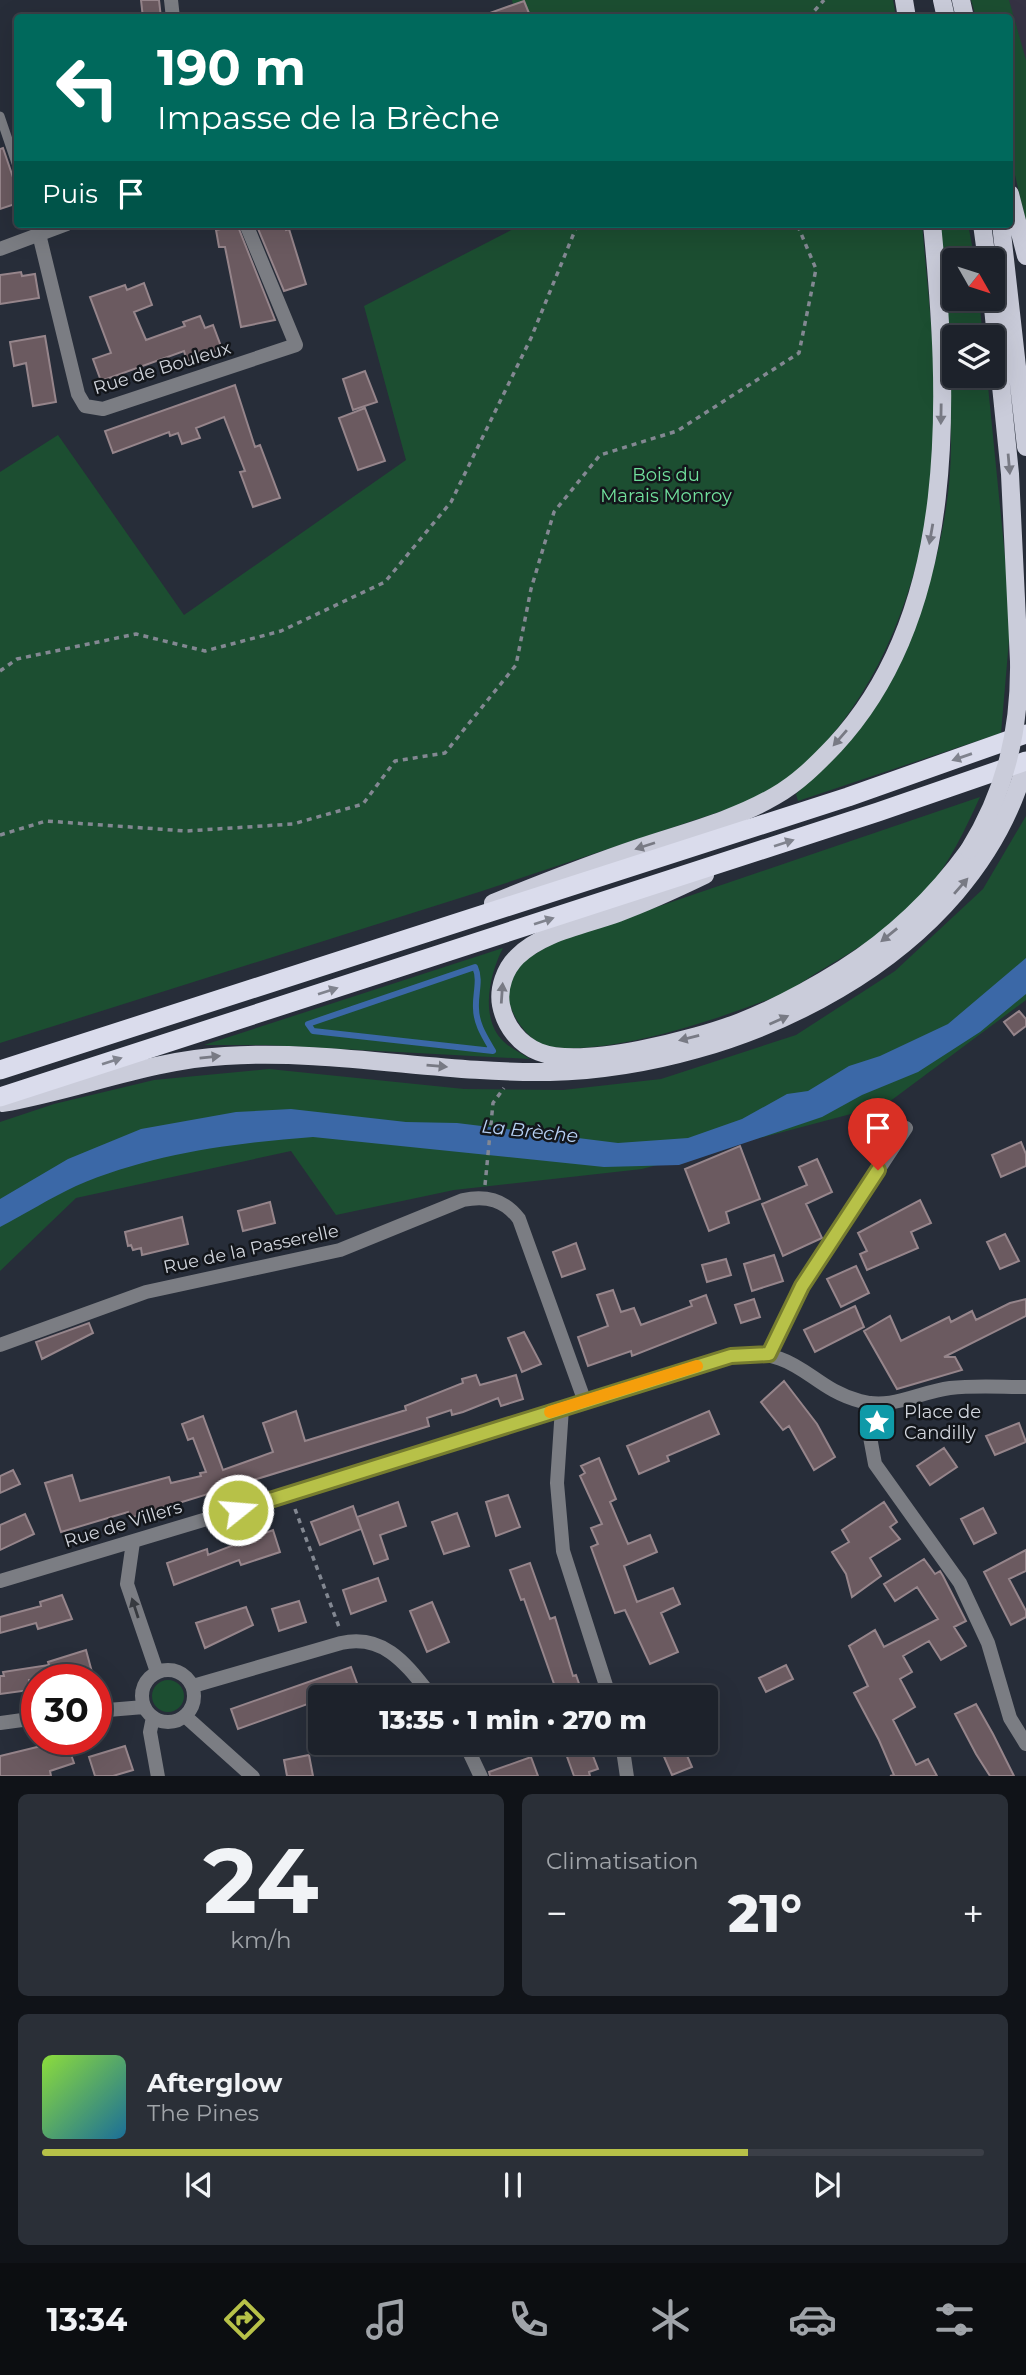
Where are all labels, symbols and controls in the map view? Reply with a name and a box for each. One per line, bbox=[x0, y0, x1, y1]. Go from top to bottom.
text: 190 m bbox=[157, 38, 306, 97]
icon: left bbox=[42, 42, 133, 133]
text: Impasse de la Brèche bbox=[157, 98, 500, 137]
icon: arrive bbox=[112, 175, 150, 213]
text: Puis bbox=[42, 178, 98, 210]
north arrow bbox=[942, 248, 1004, 312]
map controls bbox=[942, 248, 1005, 388]
button: layers bbox=[942, 325, 1005, 388]
street label: Rue de Bouleux bbox=[90, 336, 234, 399]
one-way arrow bbox=[935, 404, 947, 426]
one-way arrow bbox=[1004, 453, 1015, 475]
park label: Bois du Marais Monroy bbox=[600, 464, 732, 507]
one-way arrow bbox=[926, 523, 937, 545]
one-way arrow bbox=[833, 730, 848, 747]
one-way arrow bbox=[951, 752, 972, 763]
one-way arrow bbox=[774, 837, 795, 848]
one-way arrow bbox=[634, 841, 655, 852]
one-way arrow bbox=[953, 877, 968, 894]
one-way arrow bbox=[534, 915, 555, 926]
one-way arrow bbox=[881, 927, 898, 942]
one-way arrow bbox=[497, 982, 508, 1004]
one-way arrow bbox=[318, 985, 339, 996]
one-way arrow bbox=[769, 1014, 790, 1025]
one-way arrow bbox=[677, 1033, 699, 1044]
one-way arrow bbox=[199, 1052, 221, 1063]
one-way arrow bbox=[101, 1055, 122, 1066]
one-way arrow bbox=[426, 1061, 448, 1072]
pin bbox=[848, 1098, 908, 1170]
icon: arrive bbox=[859, 1109, 897, 1147]
water label: La Brèche bbox=[481, 1114, 579, 1148]
street label: Rue de la Passerelle bbox=[161, 1220, 341, 1278]
place icon: Place de Candilly bbox=[856, 1401, 898, 1443]
place label: Place de Candilly bbox=[904, 1401, 981, 1444]
position arrow bbox=[201, 1473, 275, 1547]
street label: Rue de Villers bbox=[61, 1496, 185, 1552]
one-way arrow bbox=[129, 1597, 140, 1618]
speed limit sign: 30 bbox=[21, 1664, 112, 1755]
text: 13:35 · 1 min · 270 m bbox=[379, 1704, 647, 1736]
text: 24 bbox=[203, 1825, 319, 1936]
text: Climatisation bbox=[546, 1847, 698, 1875]
text: 21° bbox=[728, 1882, 802, 1945]
text: − bbox=[546, 1890, 568, 1937]
text: + bbox=[962, 1890, 984, 1937]
text: km/h bbox=[230, 1926, 292, 1954]
text: Afterglow bbox=[147, 2067, 282, 2099]
text: The Pines bbox=[147, 2099, 259, 2127]
icon: previous bbox=[180, 2166, 218, 2204]
icon: pause bbox=[494, 2166, 532, 2204]
icon: next bbox=[808, 2166, 846, 2204]
icon: directions bbox=[220, 2295, 269, 2344]
icon: music bbox=[362, 2295, 411, 2344]
icon: phone bbox=[504, 2295, 553, 2344]
icon: climate bbox=[646, 2295, 695, 2344]
icon: car bbox=[788, 2295, 837, 2344]
icon: filters bbox=[930, 2295, 979, 2344]
text: 13:34 bbox=[47, 2300, 127, 2339]

